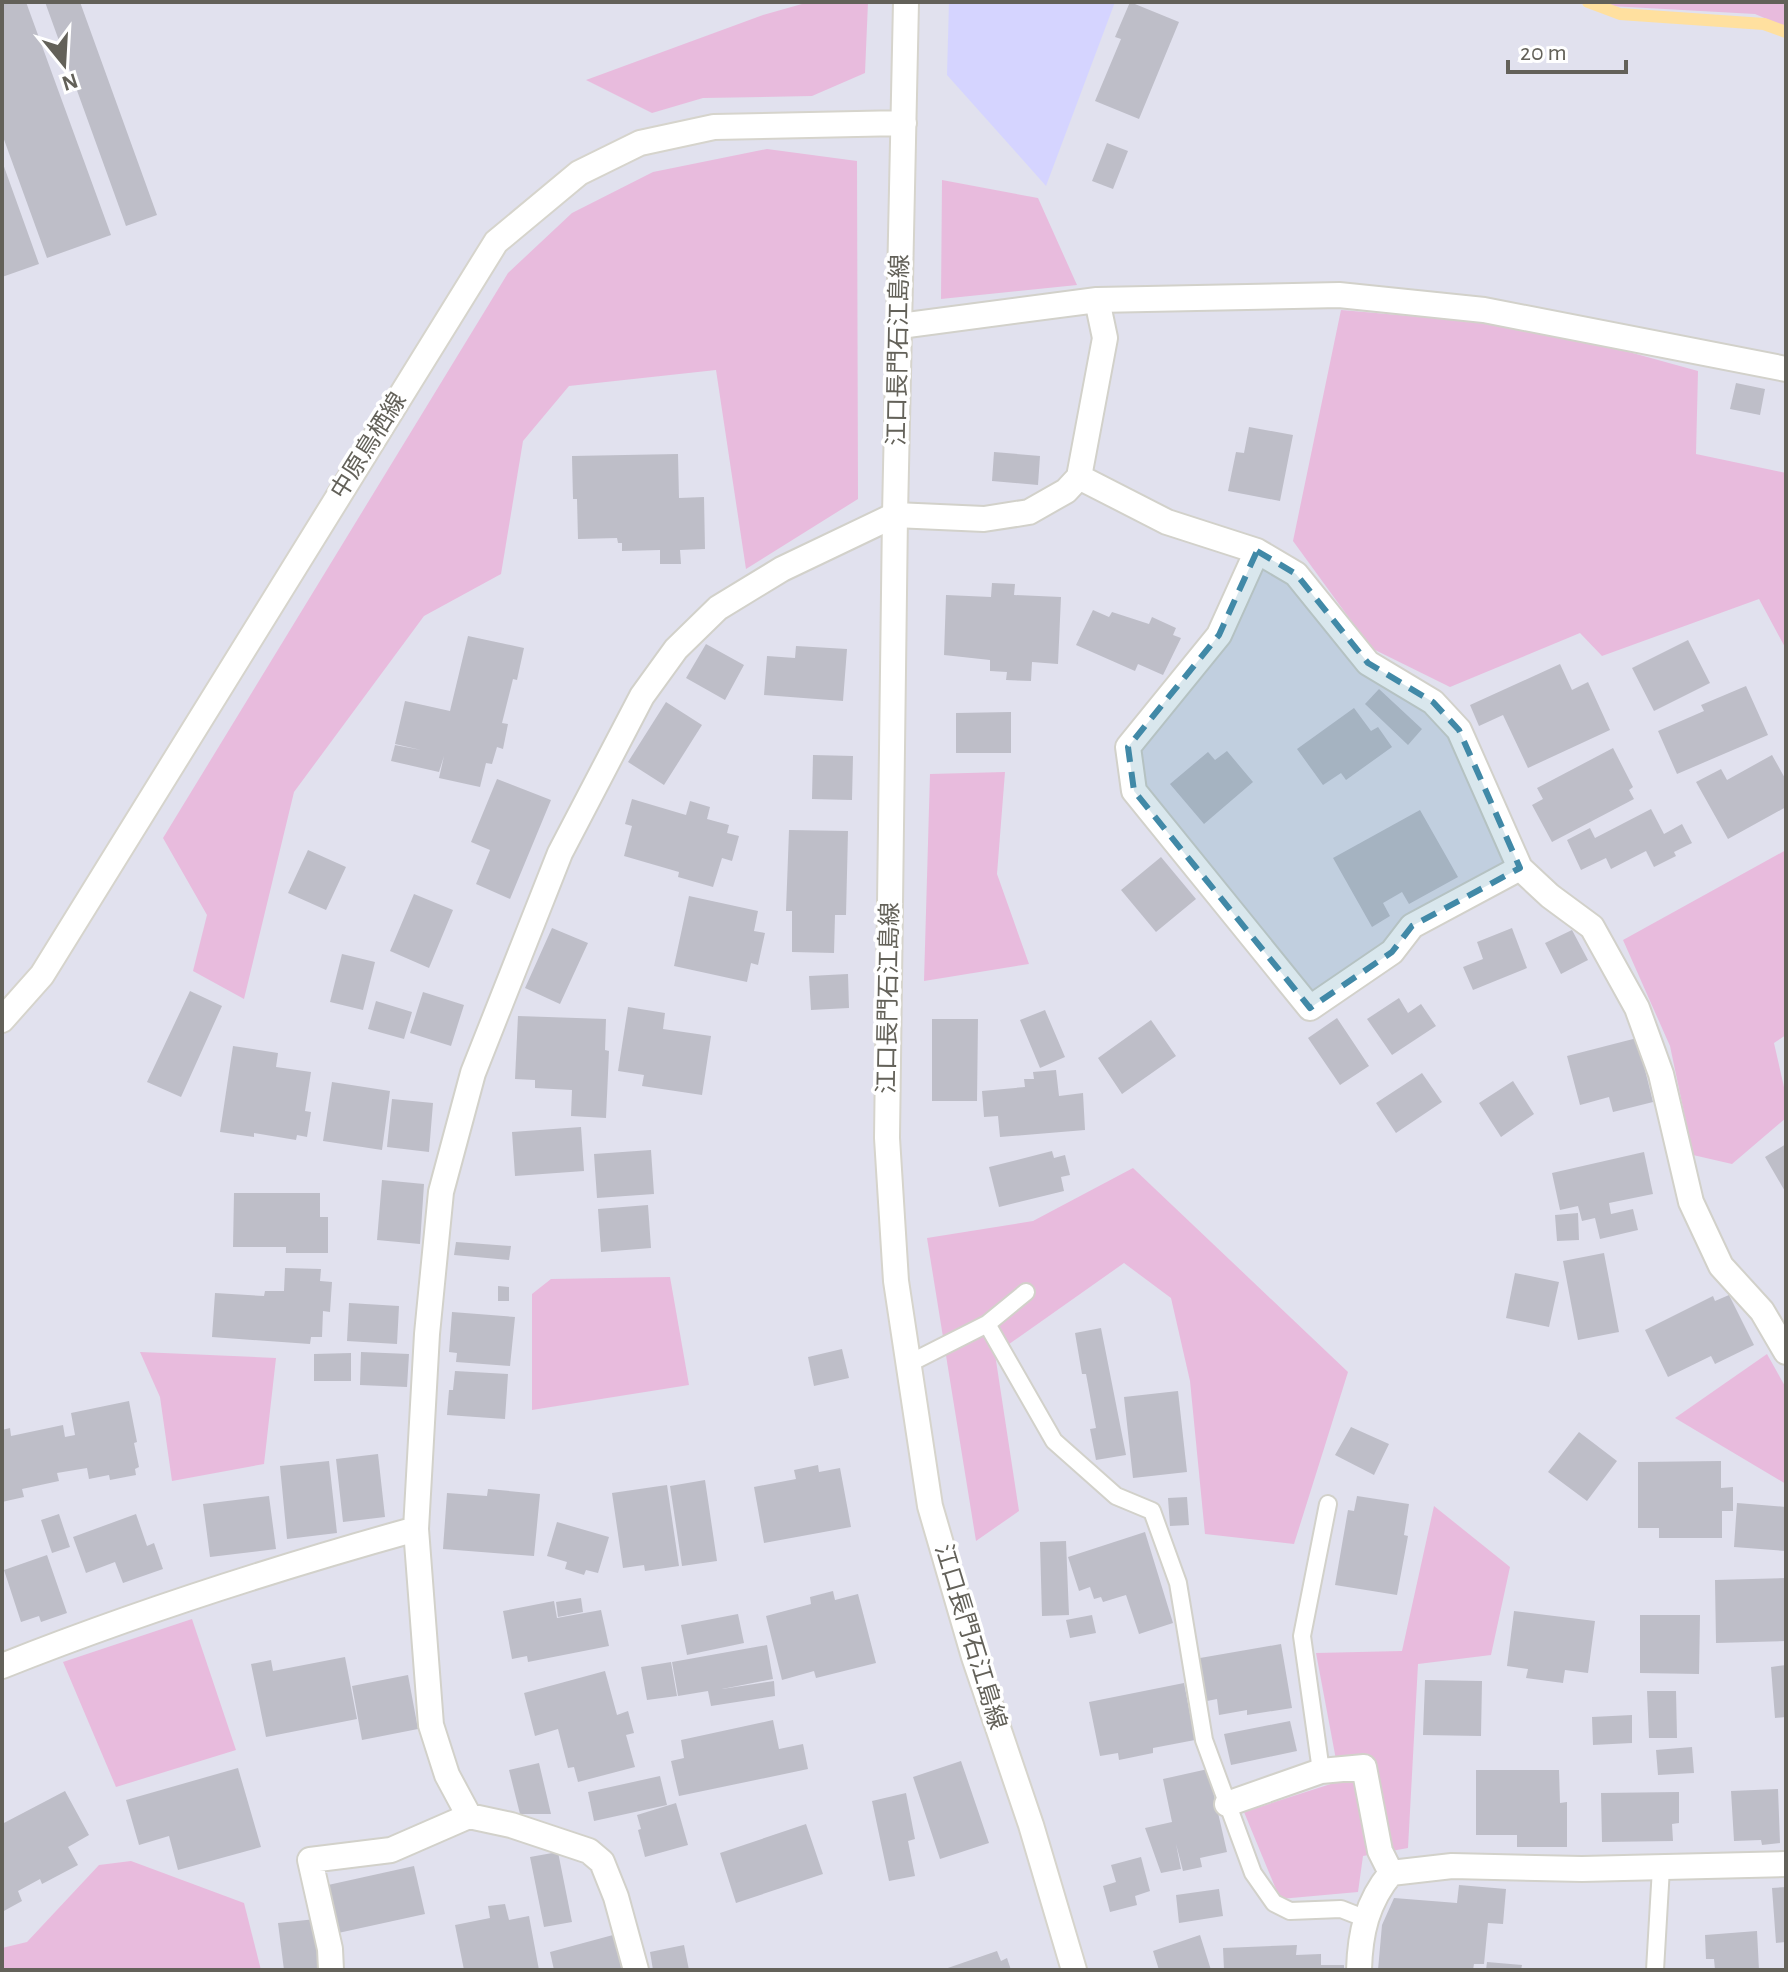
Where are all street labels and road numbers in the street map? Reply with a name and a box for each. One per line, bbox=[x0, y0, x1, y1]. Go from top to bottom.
street label: 江口長門石江島線 bbox=[883, 254, 913, 446]
street label: 中原鳥栖線 bbox=[325, 388, 411, 503]
street label: 江口長門石江島線 bbox=[873, 902, 903, 1094]
street label: 江口長門石江島線 bbox=[930, 1541, 1011, 1732]

